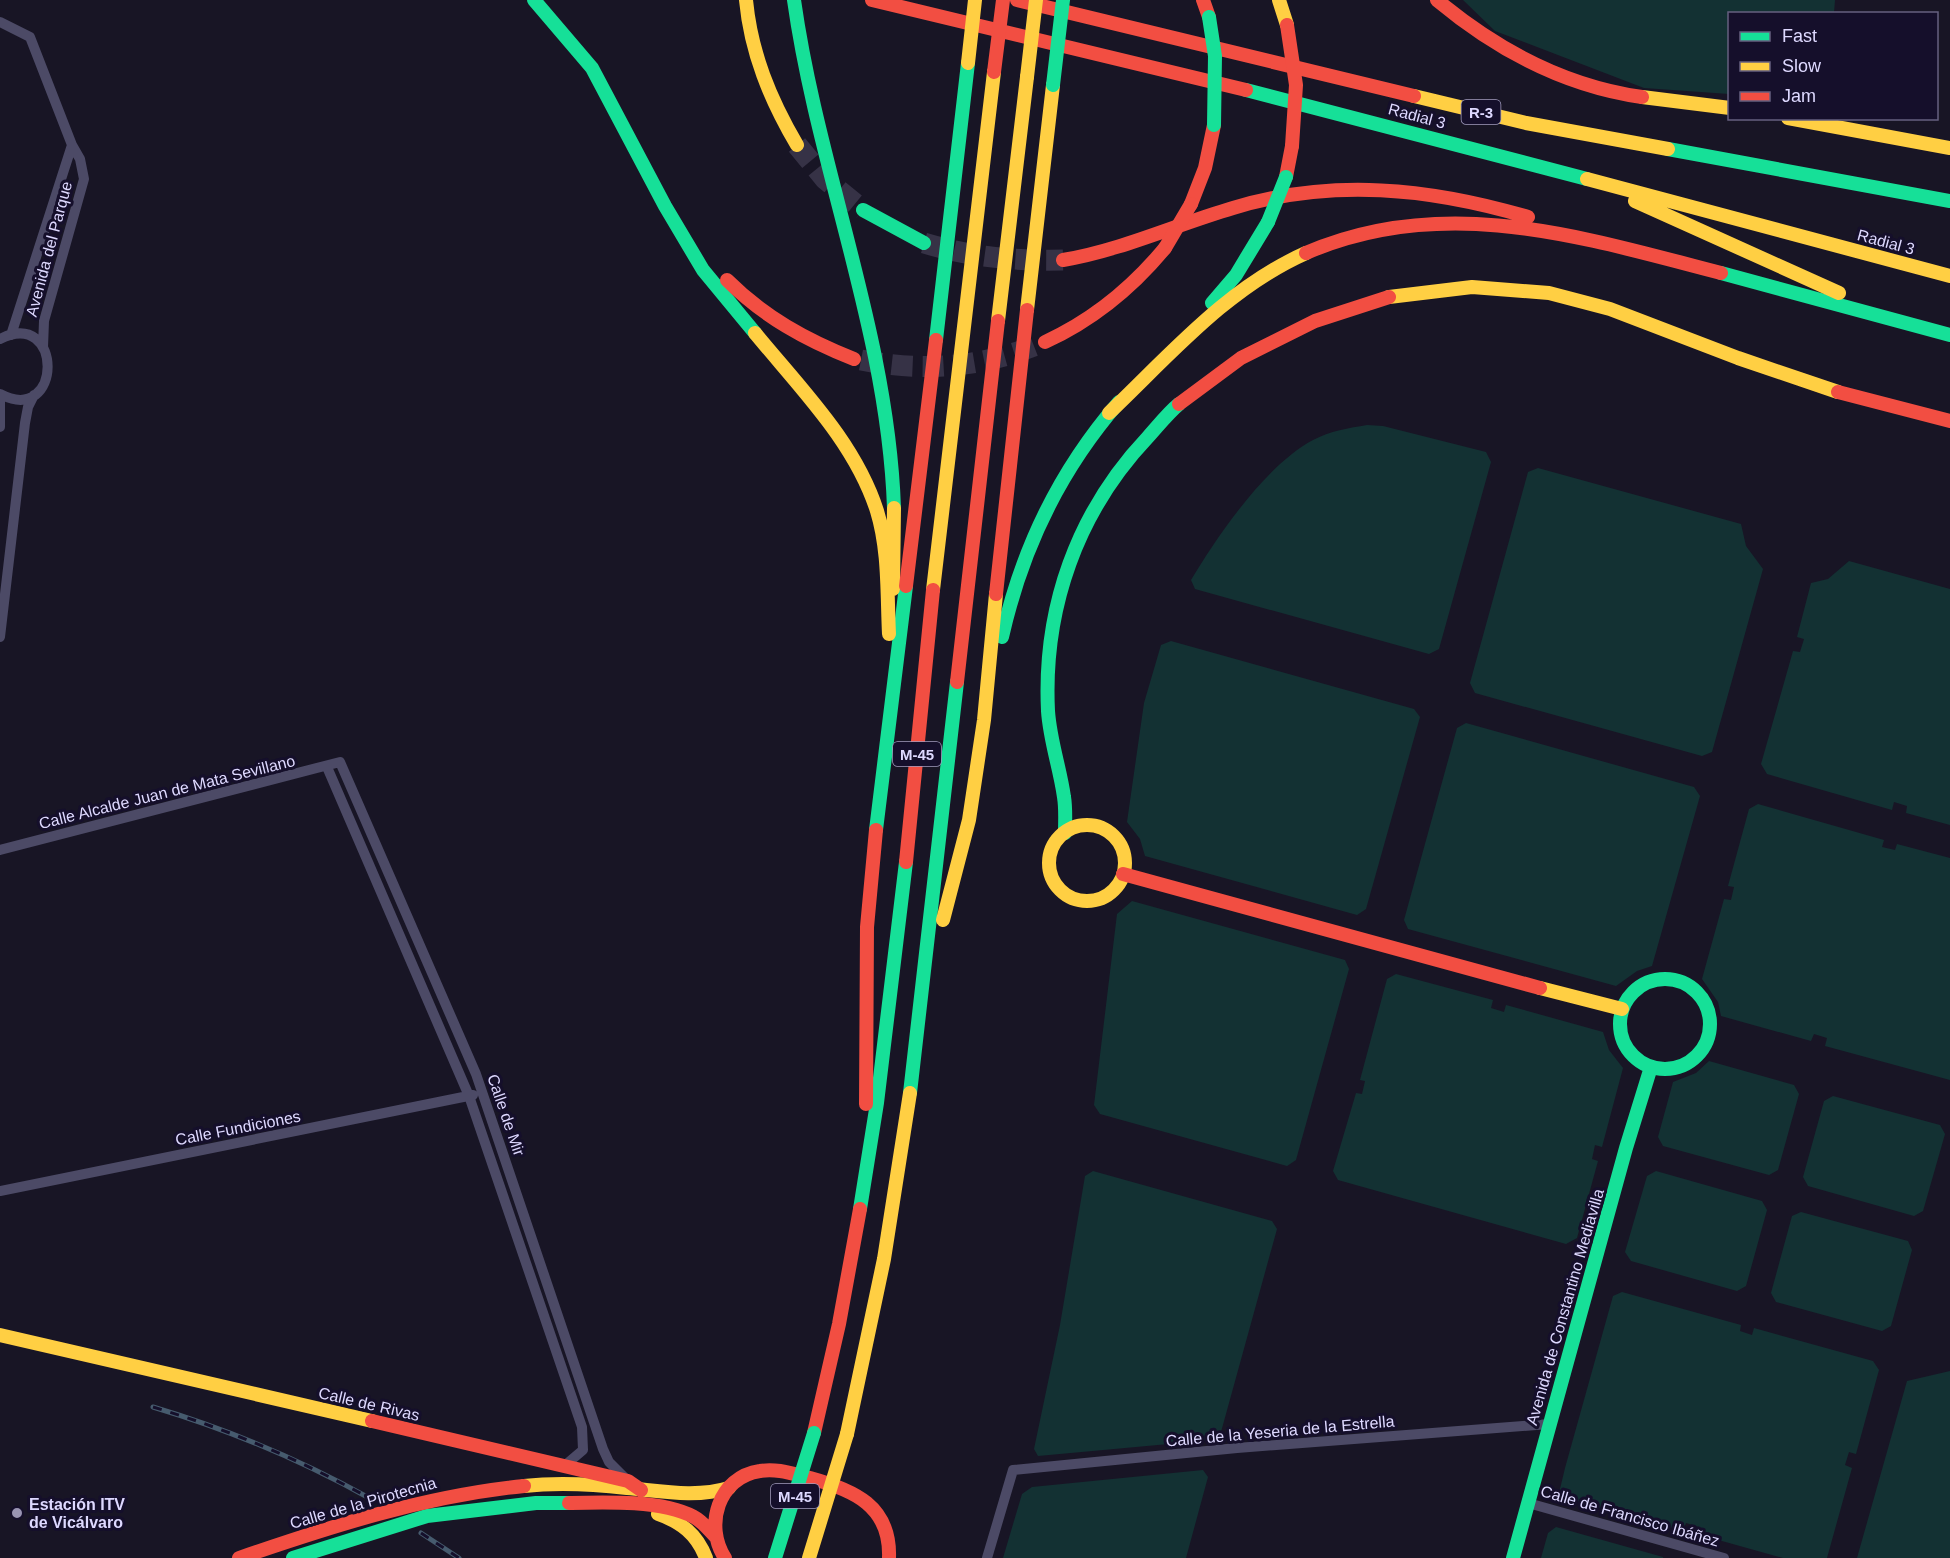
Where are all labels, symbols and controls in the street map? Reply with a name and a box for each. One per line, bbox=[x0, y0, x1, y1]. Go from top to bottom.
legend bbox=[1728, 12, 1938, 120]
text: Fast bbox=[1782, 26, 1817, 46]
text: Slow bbox=[1782, 56, 1822, 76]
text: Jam bbox=[1782, 86, 1816, 106]
street label: Radial 3 bbox=[1386, 100, 1448, 132]
road number: R-3 bbox=[1462, 100, 1500, 124]
street label: Avenida del Parque bbox=[23, 179, 75, 319]
street label: Radial 3 bbox=[1855, 226, 1917, 258]
road number: M-45 bbox=[893, 742, 941, 766]
street label: Calle Alcalde Juan de Mata Sevillano bbox=[37, 752, 297, 832]
street label: Calle de Mir bbox=[484, 1072, 528, 1159]
street label: Calle Fundiciones bbox=[174, 1108, 302, 1148]
street label: Avenida de Constantino Mediavilla bbox=[1523, 1187, 1607, 1427]
street label: Calle de Rivas bbox=[317, 1384, 421, 1424]
street label: Calle de la Yeseria de la Estrella bbox=[1165, 1413, 1395, 1449]
street label: Calle de la Pirotecnia bbox=[288, 1474, 438, 1532]
street label: Calle de Francisco Ibáñez bbox=[1539, 1482, 1721, 1550]
road number: M-45 bbox=[771, 1484, 819, 1508]
place label: Estación ITV de Vicálvaro bbox=[29, 1496, 125, 1531]
marker: Estación ITV de Vicálvaro bbox=[10, 1506, 24, 1520]

